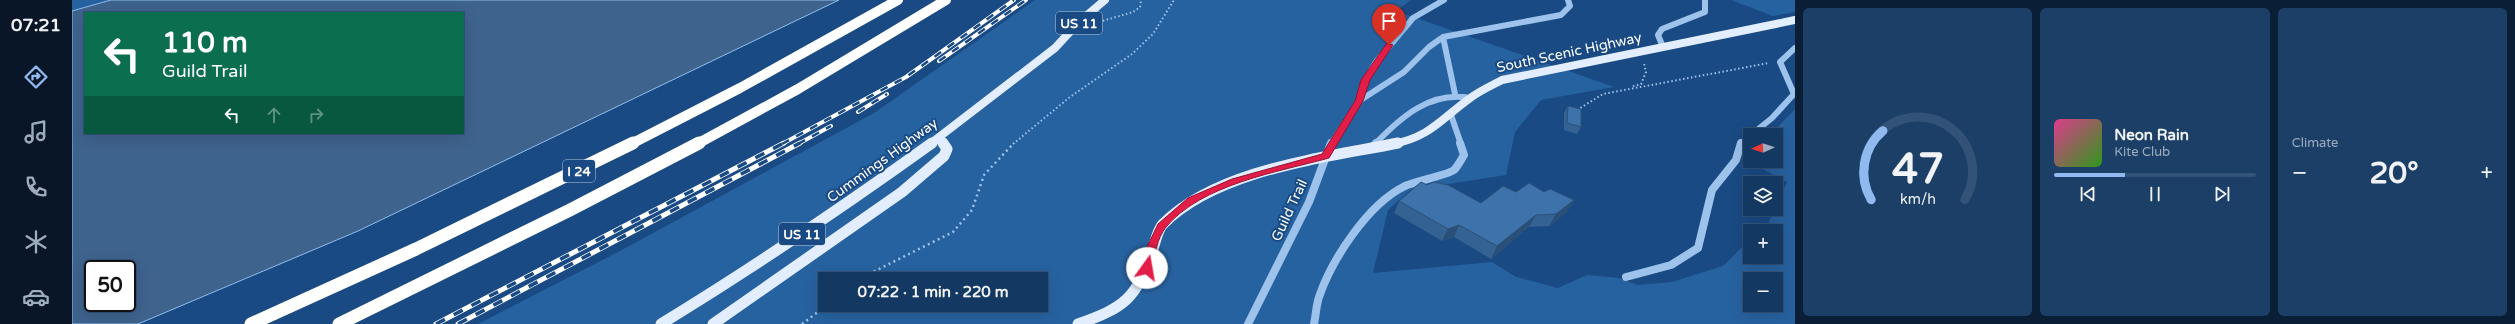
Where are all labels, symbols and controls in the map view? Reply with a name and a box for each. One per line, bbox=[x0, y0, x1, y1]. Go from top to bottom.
pin bbox=[1372, 4, 1406, 45]
icon: arrive bbox=[1378, 10, 1400, 32]
road number: US 11 bbox=[1056, 12, 1102, 34]
text: 07:21 bbox=[11, 14, 61, 36]
text: 110 m bbox=[162, 26, 248, 60]
icon: left bbox=[96, 28, 148, 80]
street label: South Scenic Highway bbox=[1495, 29, 1644, 76]
text: Guild Trail bbox=[162, 60, 247, 82]
icon: directions bbox=[22, 63, 50, 91]
icon: left bbox=[221, 104, 243, 126]
icon: ahead bbox=[263, 104, 285, 126]
icon: right bbox=[305, 104, 327, 126]
street label: Cummings Highway bbox=[824, 114, 941, 206]
icon: music bbox=[22, 118, 50, 146]
text: Neon Rain bbox=[2114, 126, 2189, 144]
north arrow bbox=[1743, 128, 1783, 168]
map controls bbox=[1743, 128, 1783, 312]
text: Climate bbox=[2292, 135, 2338, 151]
text: Kite Club bbox=[2114, 144, 2170, 160]
text: 47 bbox=[1892, 145, 1944, 195]
text: 20° bbox=[2369, 155, 2418, 192]
road number: I 24 bbox=[563, 160, 595, 182]
text: − bbox=[2292, 160, 2307, 186]
text: + bbox=[2481, 160, 2493, 186]
icon: phone bbox=[22, 173, 50, 201]
street label: Guild Trail bbox=[1268, 176, 1311, 244]
button: layers bbox=[1743, 176, 1783, 216]
icon: previous bbox=[2077, 183, 2099, 205]
icon: pause bbox=[2144, 183, 2166, 205]
icon: next bbox=[2211, 183, 2233, 205]
text: km/h bbox=[1900, 191, 1936, 208]
road number: US 11 bbox=[779, 223, 825, 245]
button: + bbox=[1743, 224, 1783, 264]
icon: climate bbox=[22, 228, 50, 256]
position arrow bbox=[1126, 247, 1168, 289]
speed limit sign: 50 bbox=[84, 260, 136, 312]
button: − bbox=[1743, 272, 1783, 312]
icon: car bbox=[22, 283, 50, 311]
text: 07:22 · 1 min · 220 m bbox=[858, 283, 1008, 301]

